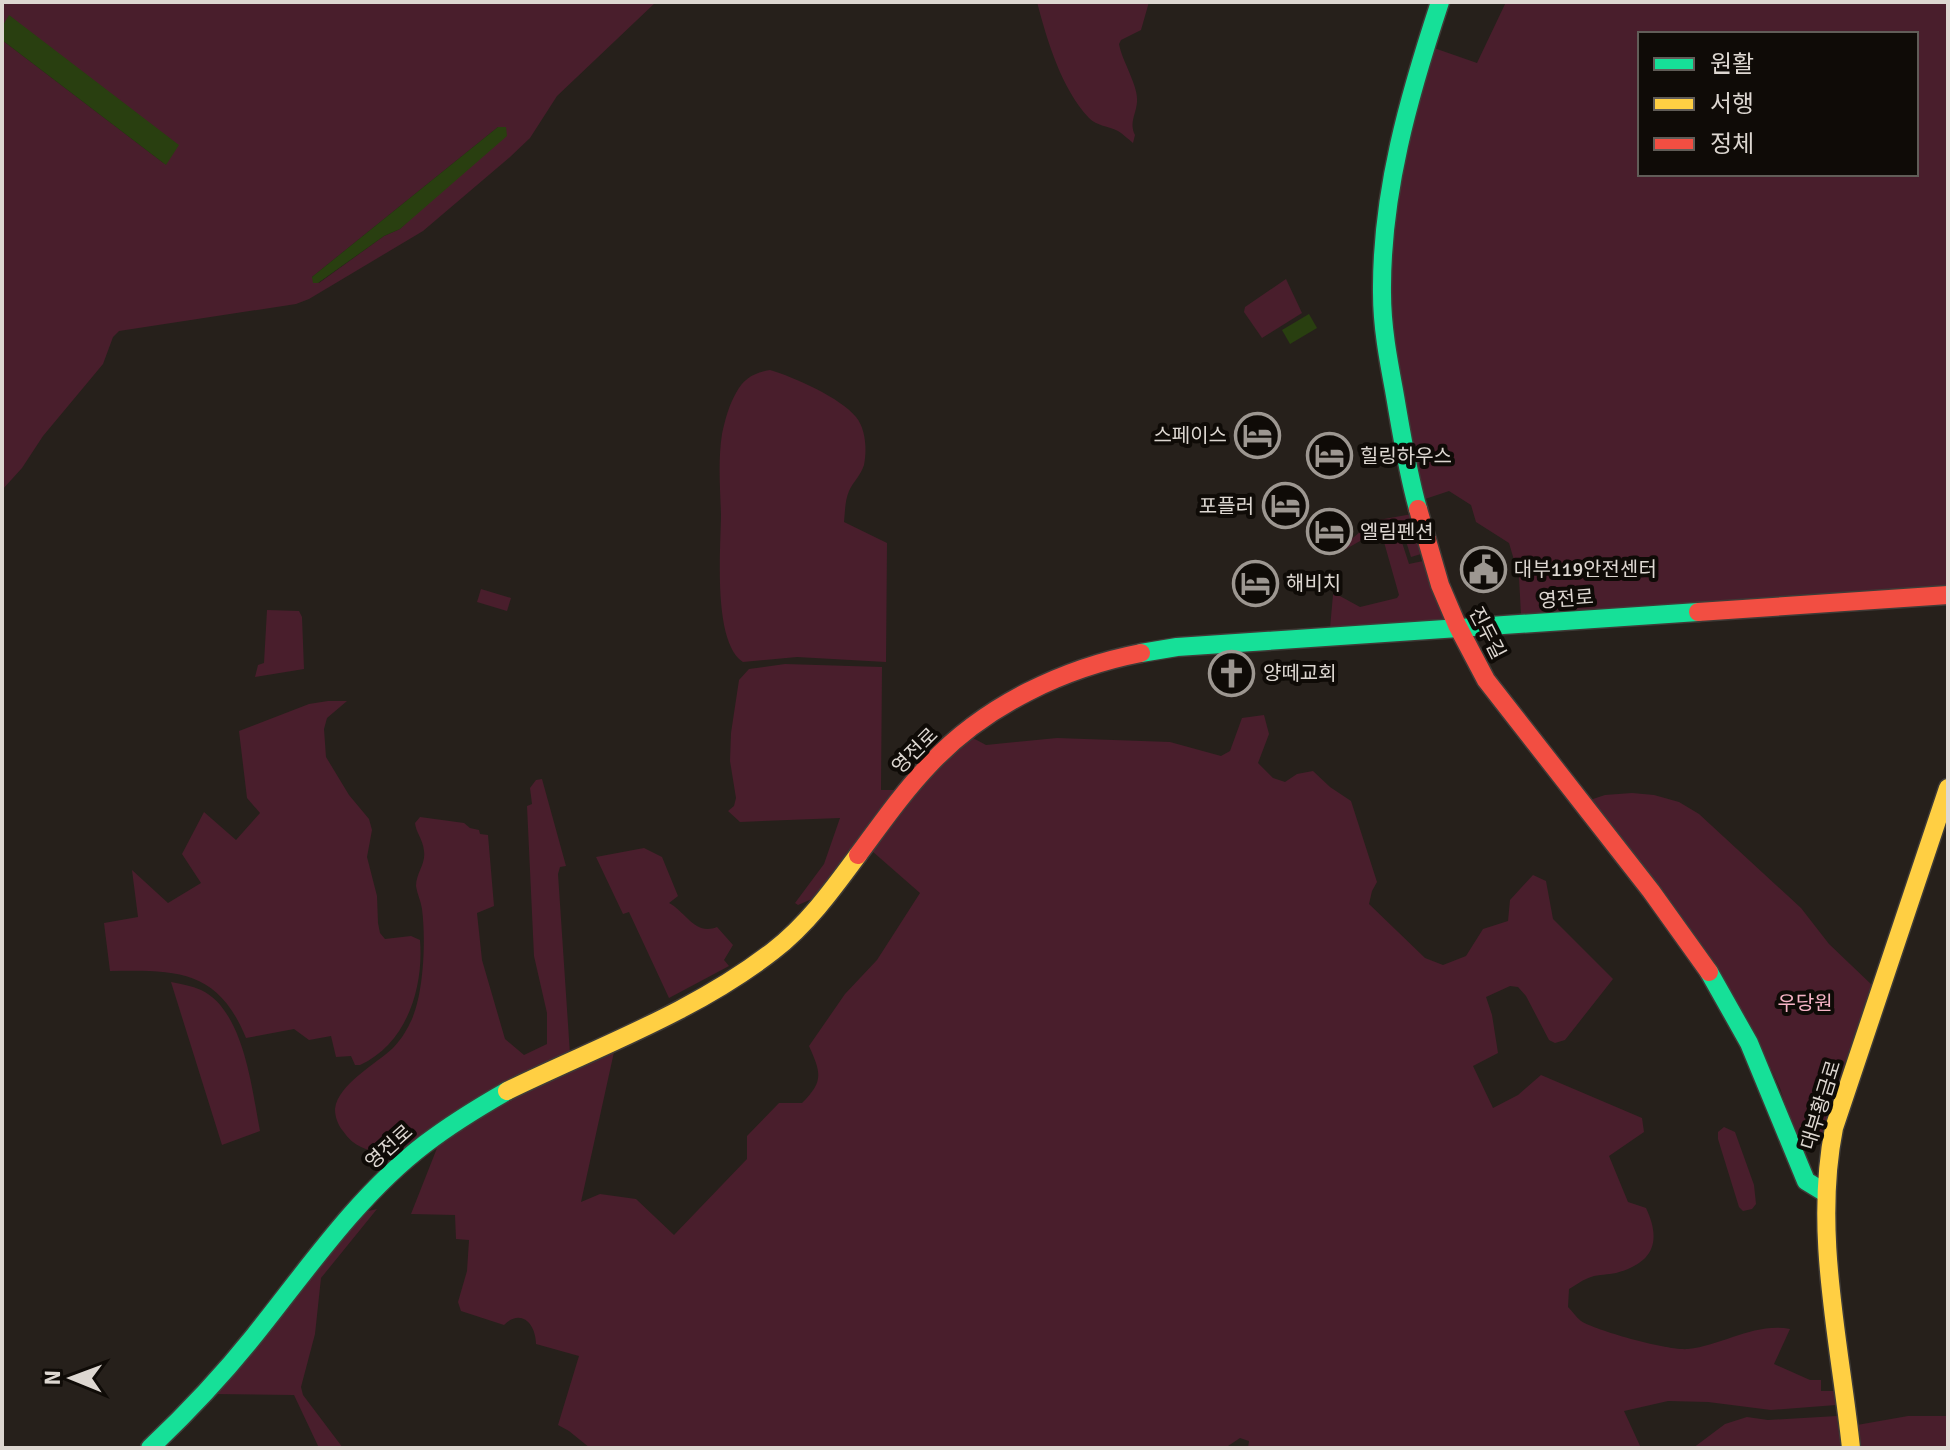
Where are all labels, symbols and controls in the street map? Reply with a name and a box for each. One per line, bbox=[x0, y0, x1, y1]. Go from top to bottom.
legend bbox=[1638, 32, 1918, 176]
text: 원활 bbox=[1710, 49, 1754, 79]
text: 서행 bbox=[1710, 89, 1754, 119]
text: 정체 bbox=[1710, 129, 1754, 159]
hotel icon: 스페이스 bbox=[1234, 411, 1282, 459]
place label: 스페이스 bbox=[1153, 423, 1227, 448]
hotel icon: 힐링하우스 bbox=[1305, 432, 1353, 480]
place label: 힐링하우스 bbox=[1360, 444, 1452, 469]
hotel icon: 포플러 bbox=[1261, 482, 1309, 530]
place label: 포플러 bbox=[1199, 494, 1254, 519]
hotel icon: 엘림펜션 bbox=[1305, 508, 1353, 556]
place label: 엘림펜션 bbox=[1360, 520, 1434, 545]
public building icon: 대부119안전센터 bbox=[1459, 545, 1507, 593]
place label: 대부119안전센터 bbox=[1514, 557, 1657, 582]
hotel icon: 해비치 bbox=[1231, 559, 1279, 607]
place label: 해비치 bbox=[1286, 571, 1341, 596]
street label: 영전로 bbox=[1538, 585, 1594, 613]
street label: 진두길 bbox=[1463, 603, 1511, 663]
church icon: 양떼교회 bbox=[1208, 649, 1256, 697]
place label: 양떼교회 bbox=[1263, 661, 1337, 686]
street label: 영전로 bbox=[887, 723, 943, 779]
park label: 우당원 bbox=[1777, 991, 1833, 1016]
street label: 대부황금로 bbox=[1796, 1057, 1846, 1153]
street label: 영전로 bbox=[360, 1119, 418, 1175]
north arrow bbox=[32, 1338, 112, 1418]
text: N bbox=[39, 1370, 66, 1386]

